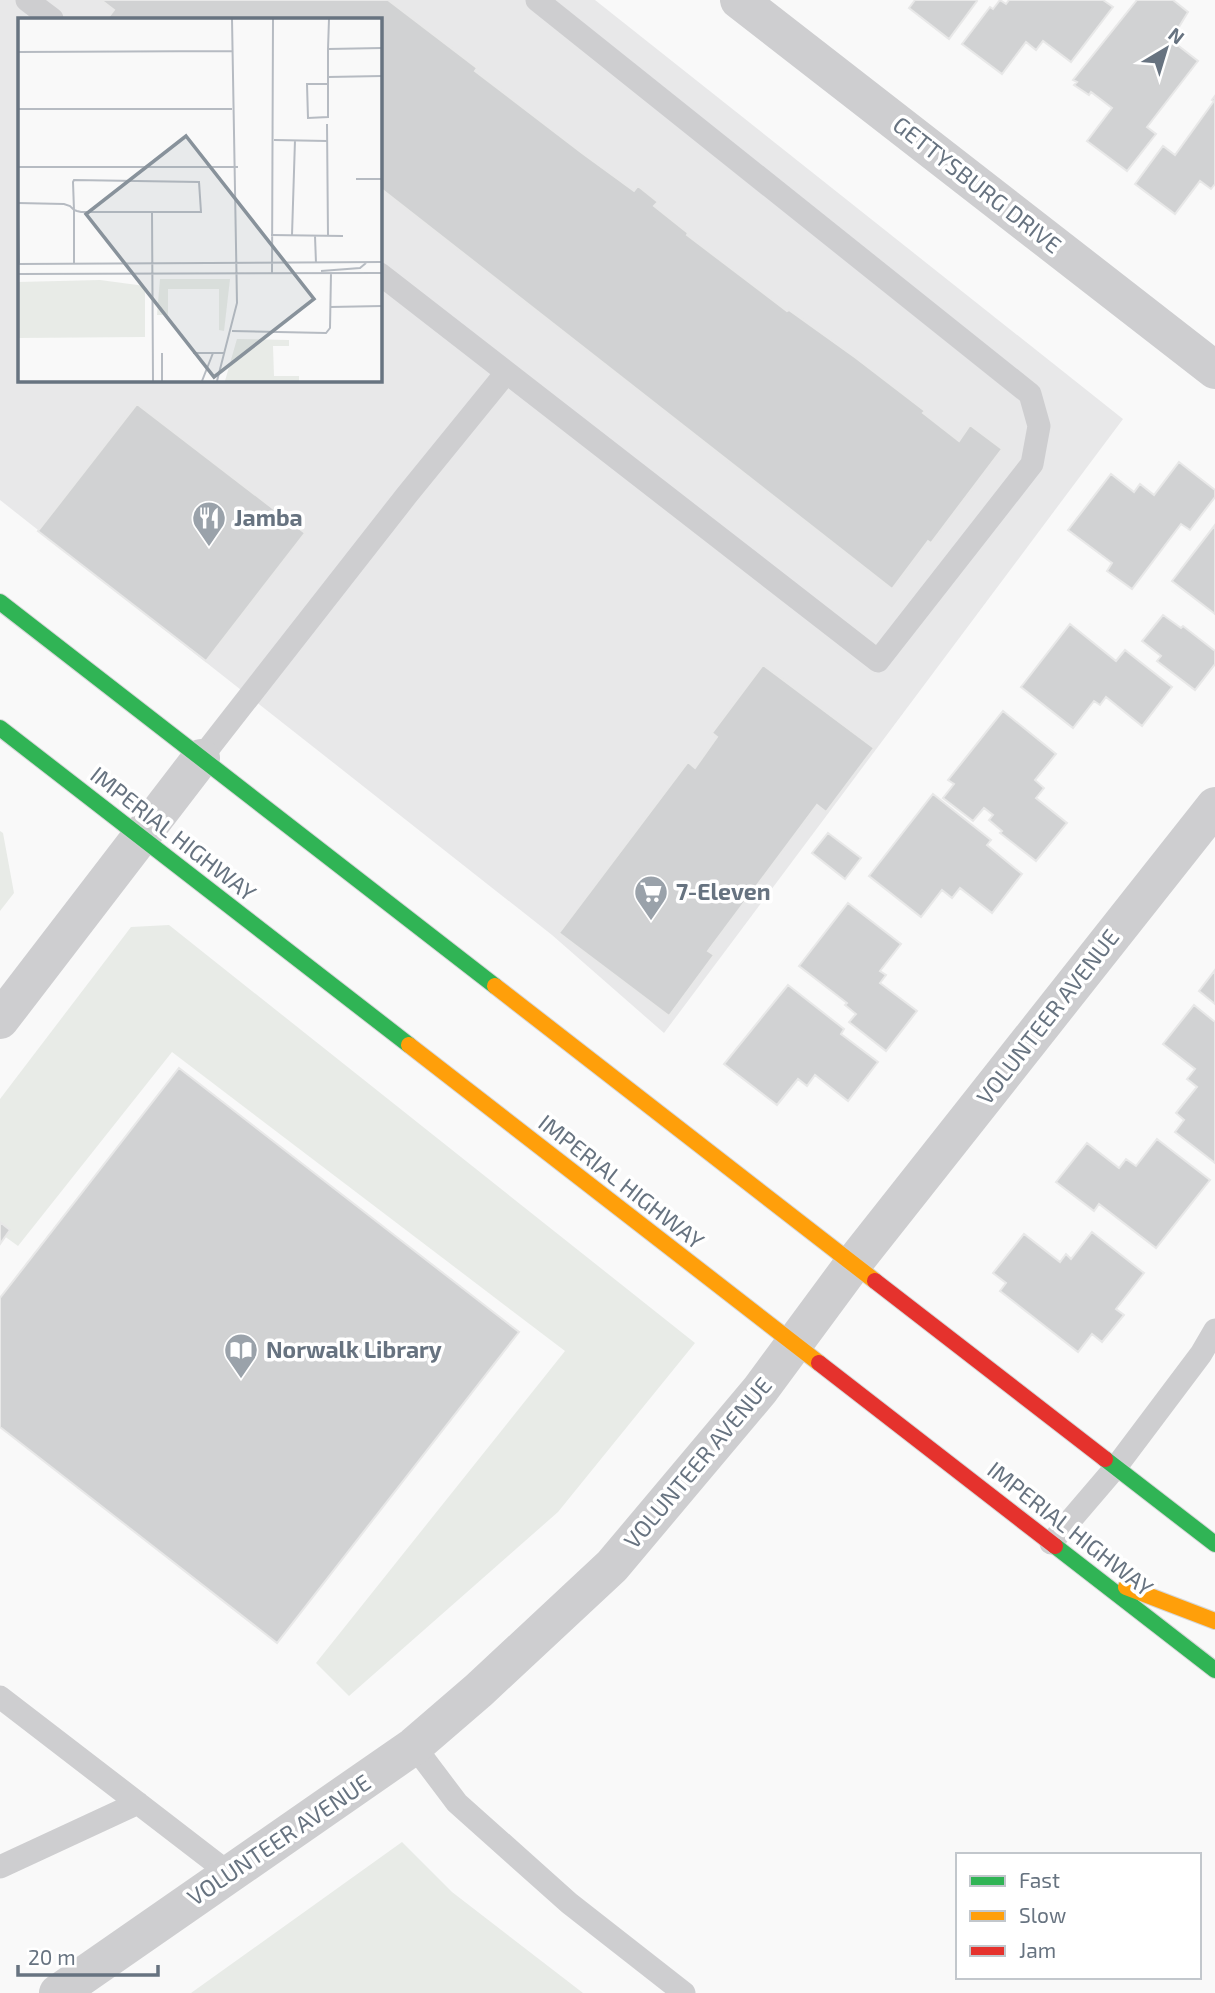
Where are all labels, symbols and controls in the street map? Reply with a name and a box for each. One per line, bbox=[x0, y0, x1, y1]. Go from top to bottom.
north arrow bbox=[1131, 14, 1201, 84]
inset map bbox=[18, 18, 382, 382]
text: N bbox=[1164, 22, 1189, 48]
street label: GETTYSBURG DRIVE bbox=[888, 110, 1067, 259]
restaurant icon: Jamba bbox=[190, 499, 228, 548]
place label: Jamba bbox=[234, 503, 303, 531]
street label: IMPERIAL HIGHWAY bbox=[85, 760, 262, 907]
supermarket icon: 7-Eleven bbox=[632, 873, 670, 922]
place label: 7-Eleven bbox=[676, 877, 771, 905]
street label: VOLUNTEER AVENUE bbox=[970, 923, 1124, 1110]
street label: IMPERIAL HIGHWAY bbox=[533, 1108, 710, 1255]
library icon: Norwalk Library bbox=[222, 1331, 260, 1380]
place label: Norwalk Library bbox=[266, 1335, 442, 1363]
street label: VOLUNTEER AVENUE bbox=[617, 1371, 777, 1554]
street label: IMPERIAL HIGHWAY bbox=[982, 1455, 1159, 1602]
street label: VOLUNTEER AVENUE bbox=[182, 1767, 375, 1911]
legend bbox=[956, 1853, 1201, 1979]
text: Fast bbox=[1019, 1867, 1060, 1892]
text: Slow bbox=[1019, 1902, 1066, 1927]
scale bar bbox=[18, 1934, 158, 1978]
text: Jam bbox=[1019, 1937, 1056, 1962]
text: 20 m bbox=[28, 1944, 76, 1969]

